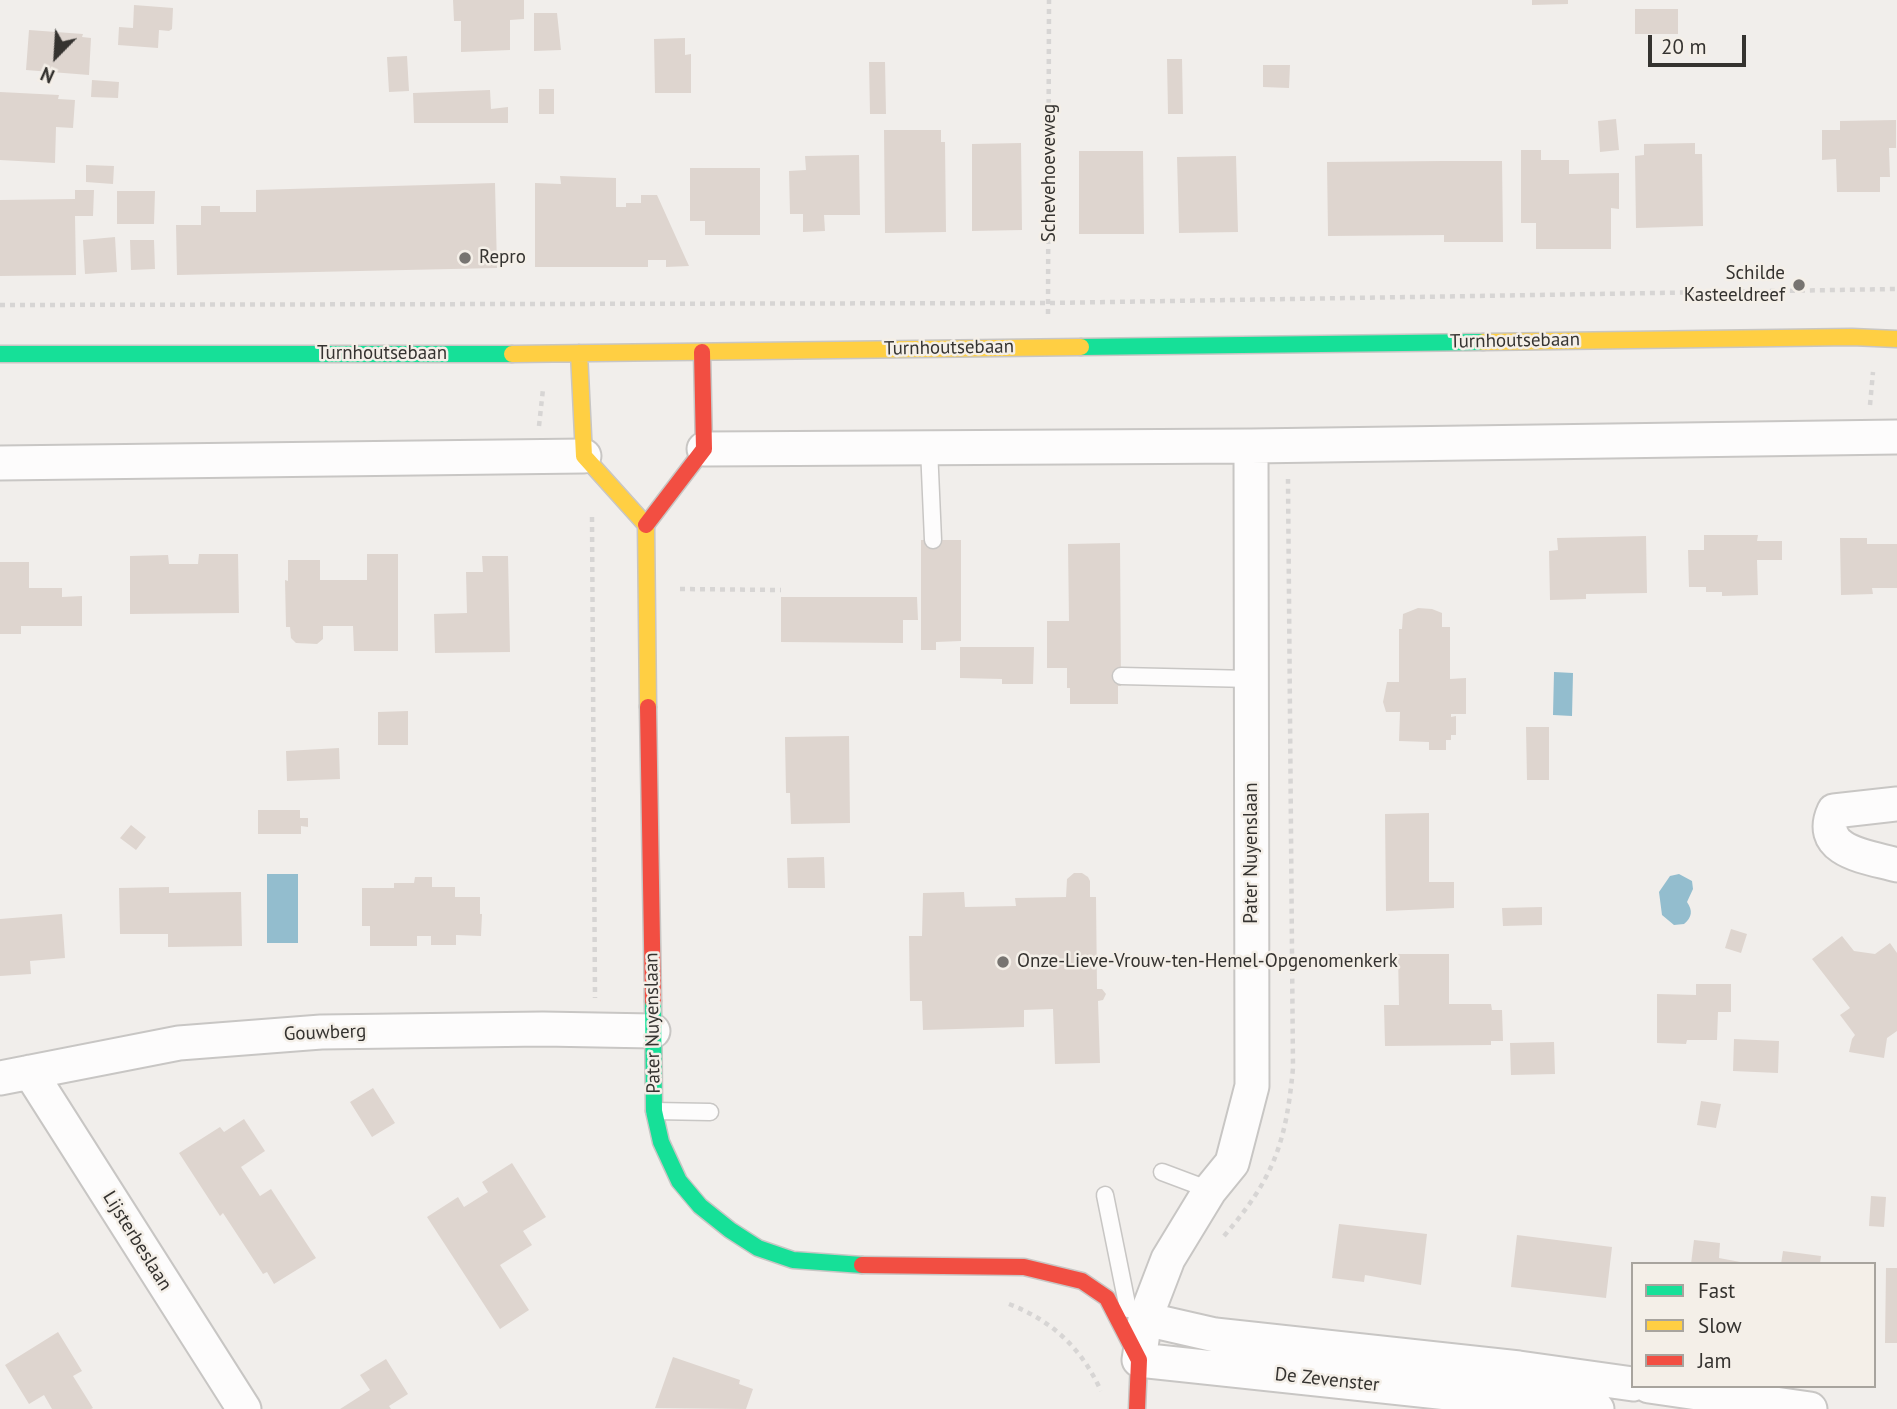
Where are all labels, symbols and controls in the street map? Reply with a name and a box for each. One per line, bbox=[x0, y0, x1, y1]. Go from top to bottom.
north arrow bbox=[21, 21, 91, 91]
scale bar bbox=[1652, 21, 1750, 65]
text: 20 m bbox=[1661, 33, 1707, 60]
text: N bbox=[37, 62, 58, 89]
street label: Schevehoeveweg bbox=[1039, 104, 1061, 242]
place label: Repro bbox=[479, 247, 526, 269]
marker: Repro bbox=[457, 250, 473, 266]
place label: Schilde Kasteeldreef bbox=[1684, 263, 1785, 307]
marker: Schilde Kasteeldreef bbox=[1791, 277, 1807, 293]
street label: Turnhoutsebaan bbox=[1450, 328, 1580, 354]
street label: Turnhoutsebaan bbox=[884, 335, 1014, 361]
street label: Turnhoutsebaan bbox=[317, 343, 447, 365]
street label: Pater Nuyenslaan bbox=[1241, 782, 1263, 924]
place label: Onze-Lieve-Vrouw-ten-Hemel-Opgenomenkerk bbox=[1017, 951, 1398, 973]
street label: Pater Nuyenslaan bbox=[640, 952, 666, 1094]
marker: Onze-Lieve-Vrouw-ten-Hemel-Opgenomenkerk bbox=[995, 954, 1011, 970]
street label: Gouwberg bbox=[283, 1020, 367, 1046]
street label: Lijsterbeslaan bbox=[97, 1187, 177, 1295]
legend bbox=[1631, 1262, 1876, 1388]
text: Fast bbox=[1698, 1277, 1735, 1304]
text: Slow bbox=[1698, 1312, 1742, 1339]
text: Jam bbox=[1698, 1347, 1732, 1374]
street label: De Zevenster bbox=[1274, 1363, 1380, 1397]

